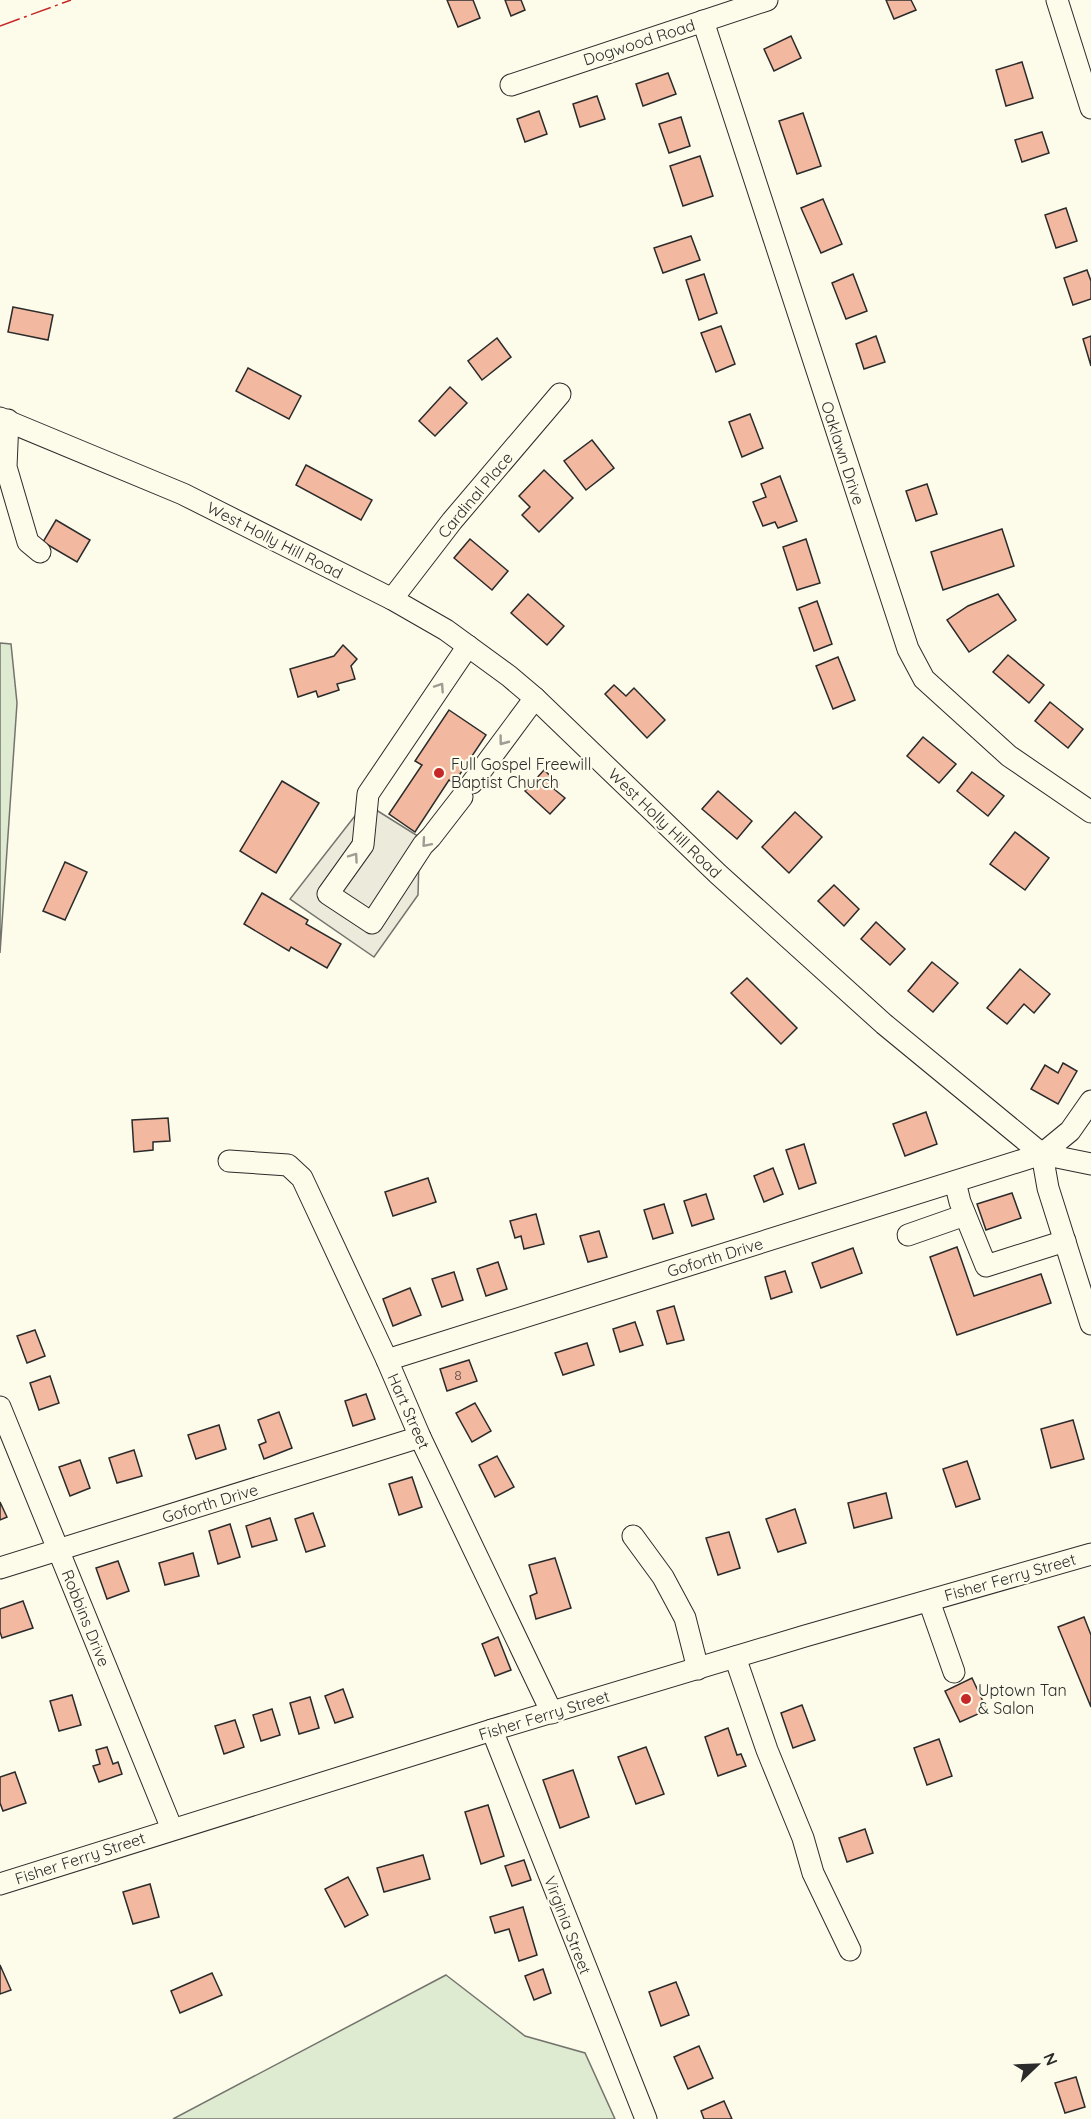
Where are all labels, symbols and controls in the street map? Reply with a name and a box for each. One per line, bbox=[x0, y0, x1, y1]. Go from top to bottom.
street label: Dogwood Road bbox=[581, 15, 697, 69]
street label: Oaklawn Drive bbox=[817, 399, 869, 507]
street label: Cardinal Place bbox=[433, 448, 517, 542]
street label: West Holly Hill Road bbox=[204, 497, 346, 583]
one-way arrow bbox=[433, 683, 444, 694]
one-way arrow bbox=[500, 734, 511, 745]
place label: Full Gospel Freewill Baptist Church bbox=[451, 754, 591, 792]
street label: West Holly Hill Road bbox=[604, 764, 726, 882]
marker: Full Gospel Freewill Baptist Church bbox=[432, 766, 446, 780]
one-way arrow bbox=[422, 836, 433, 847]
one-way arrow bbox=[347, 853, 358, 864]
street label: Goforth Drive bbox=[665, 1233, 765, 1281]
house number: 8 bbox=[454, 1366, 462, 1384]
street label: Hart Street bbox=[383, 1370, 435, 1452]
street label: Goforth Drive bbox=[160, 1479, 260, 1527]
street label: Fisher Ferry Street bbox=[942, 1549, 1078, 1605]
street label: Robbins Drive bbox=[57, 1567, 115, 1669]
place label: Uptown Tan & Salon bbox=[978, 1680, 1067, 1718]
street label: Fisher Ferry Street bbox=[476, 1686, 612, 1744]
marker: Uptown Tan & Salon bbox=[959, 1692, 973, 1706]
street label: Fisher Ferry Street bbox=[12, 1827, 148, 1889]
street label: Virginia Street bbox=[540, 1873, 596, 1977]
north arrow bbox=[1007, 2035, 1067, 2095]
text: N bbox=[1039, 2050, 1062, 2068]

